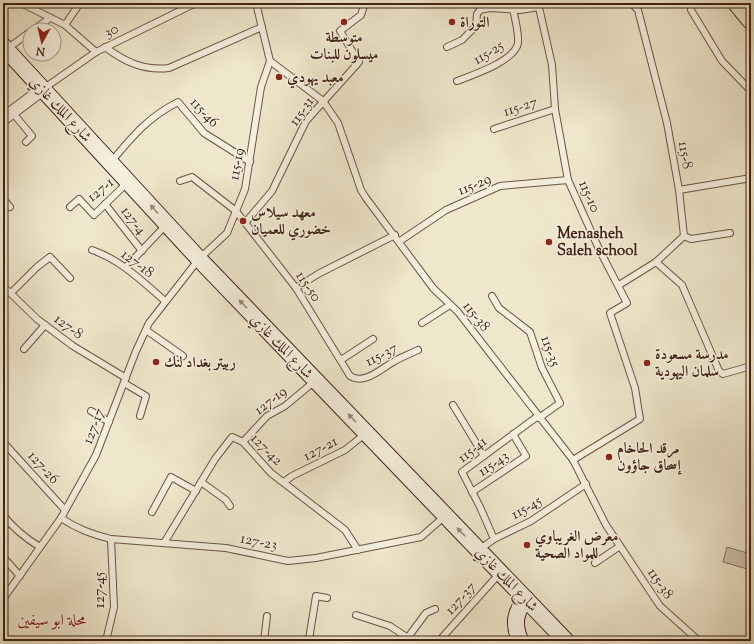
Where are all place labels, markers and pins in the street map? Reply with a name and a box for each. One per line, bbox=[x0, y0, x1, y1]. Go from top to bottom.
place label: التوراة bbox=[460, 13, 490, 34]
marker: متوسطة ميسلون للبنات bbox=[339, 17, 349, 27]
marker: التوراة bbox=[447, 17, 457, 27]
place label: متوسطة ميسلون للبنات bbox=[310, 28, 378, 66]
place label: معبد يهودي bbox=[287, 68, 344, 89]
marker: معبد يهودي bbox=[274, 72, 284, 82]
place label: معهد سيلاس خضوري للعميان bbox=[251, 203, 331, 241]
marker: معهد سيلاس خضوري للعميان bbox=[238, 216, 248, 226]
place label: Menasheh Saleh school bbox=[557, 224, 638, 262]
marker: Menasheh Saleh school bbox=[544, 237, 554, 247]
place label: مدرسة مسعودة سلمان اليهودية bbox=[655, 345, 729, 383]
place label: ربيتر بغداد لنك bbox=[164, 353, 236, 374]
marker: ربيتر بغداد لنك bbox=[151, 357, 161, 367]
marker: مدرسة مسعودة سلمان اليهودية bbox=[642, 358, 652, 368]
place label: مرقد الحاخام إسحاق جاؤون bbox=[617, 439, 683, 477]
marker: مرقد الحاخام إسحاق جاؤون bbox=[604, 452, 614, 462]
place label: معرض الغريباوي للمواد الصحية bbox=[535, 527, 619, 565]
marker: معرض الغريباوي للمواد الصحية bbox=[522, 540, 532, 550]

